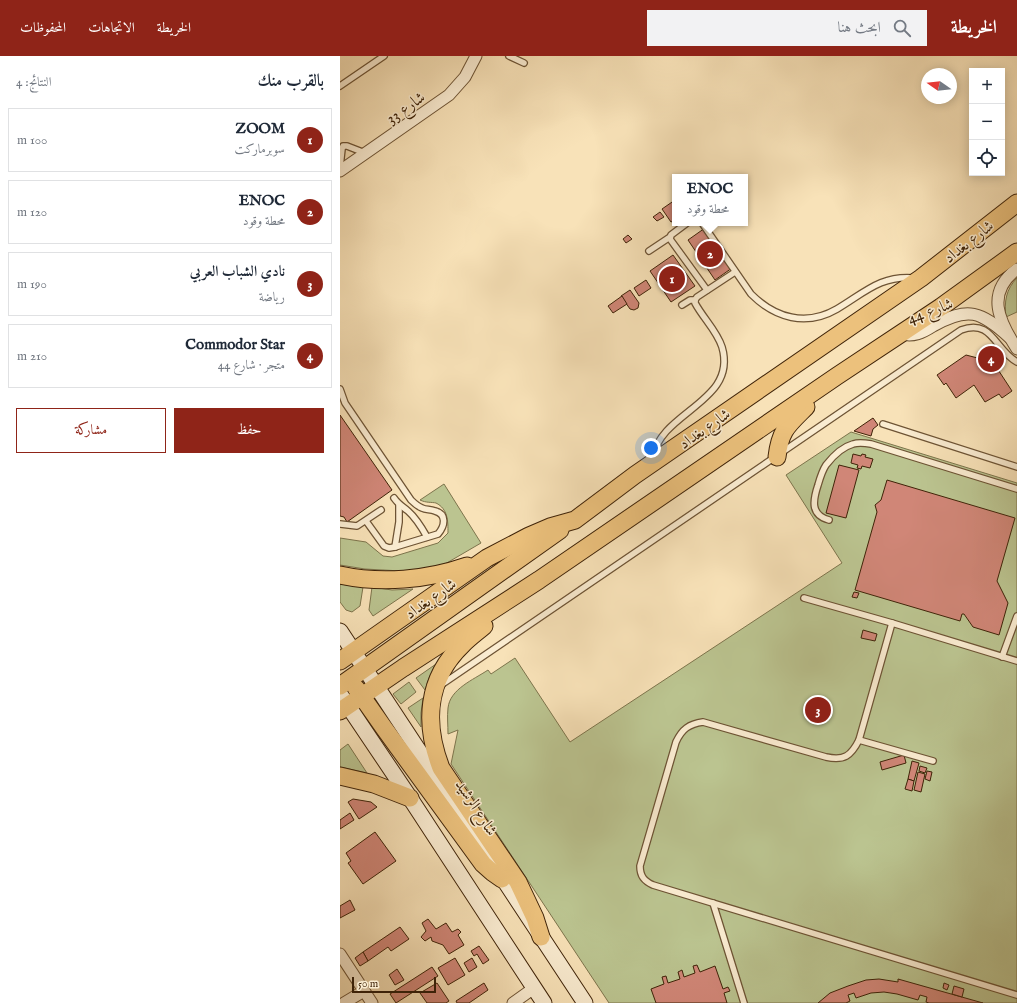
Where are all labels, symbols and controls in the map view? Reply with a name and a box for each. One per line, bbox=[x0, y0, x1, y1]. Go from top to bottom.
search box bbox=[647, 10, 927, 46]
text: الخريطة bbox=[951, 16, 997, 40]
icon: search bbox=[891, 17, 913, 39]
text: ابحث هنا bbox=[837, 18, 881, 37]
text: المحفوظات bbox=[20, 19, 66, 37]
text: الاتجاهات bbox=[88, 19, 135, 37]
text: الخريطة bbox=[157, 19, 191, 37]
north arrow bbox=[921, 68, 957, 104]
map controls bbox=[969, 68, 1005, 176]
button: + bbox=[969, 68, 1005, 104]
text: بالقرب منك bbox=[257, 71, 324, 92]
text: النتائج: 4 bbox=[16, 74, 51, 91]
street label: شارع 33 bbox=[383, 88, 431, 131]
button: − bbox=[969, 104, 1005, 140]
text: ZOOM bbox=[236, 119, 285, 138]
text: 100 m bbox=[17, 132, 47, 149]
text: 1 bbox=[308, 132, 312, 149]
button: locate bbox=[969, 140, 1005, 176]
text: سوبرماركت bbox=[235, 141, 285, 158]
popup bbox=[672, 174, 748, 226]
text: ENOC bbox=[687, 179, 733, 198]
text: ENOC bbox=[239, 191, 285, 210]
text: محطة وقود bbox=[687, 201, 729, 218]
text: 120 m bbox=[17, 204, 47, 221]
text: 2 bbox=[307, 204, 313, 221]
text: محطة وقود bbox=[243, 213, 285, 230]
street label: شارع بغداد bbox=[940, 217, 1000, 270]
pin: 2 bbox=[697, 239, 723, 269]
text: نادي الشباب العربي bbox=[190, 262, 285, 281]
pin: 1 bbox=[659, 264, 685, 294]
text: 190 m bbox=[17, 276, 47, 293]
text: 3 bbox=[308, 276, 312, 293]
text: رياضة bbox=[259, 289, 285, 306]
street label: شارع 44 bbox=[905, 294, 957, 331]
text: Commodor Star bbox=[185, 335, 285, 354]
pin: 4 bbox=[978, 344, 1004, 374]
text: 210 m bbox=[17, 348, 47, 365]
text: 4 bbox=[307, 348, 313, 365]
text: متجر · شارع 44 bbox=[218, 357, 285, 374]
street label: شارع بغداد bbox=[676, 405, 736, 456]
button: مشاركة bbox=[16, 408, 166, 453]
button: حفظ bbox=[174, 408, 324, 453]
your location bbox=[641, 438, 661, 458]
street label: شارع بغداد bbox=[402, 575, 462, 626]
pin: 3 bbox=[805, 695, 831, 725]
street label: شارع الرشيد bbox=[448, 776, 501, 841]
scale bar bbox=[352, 975, 436, 994]
text: 50 m bbox=[358, 977, 378, 991]

